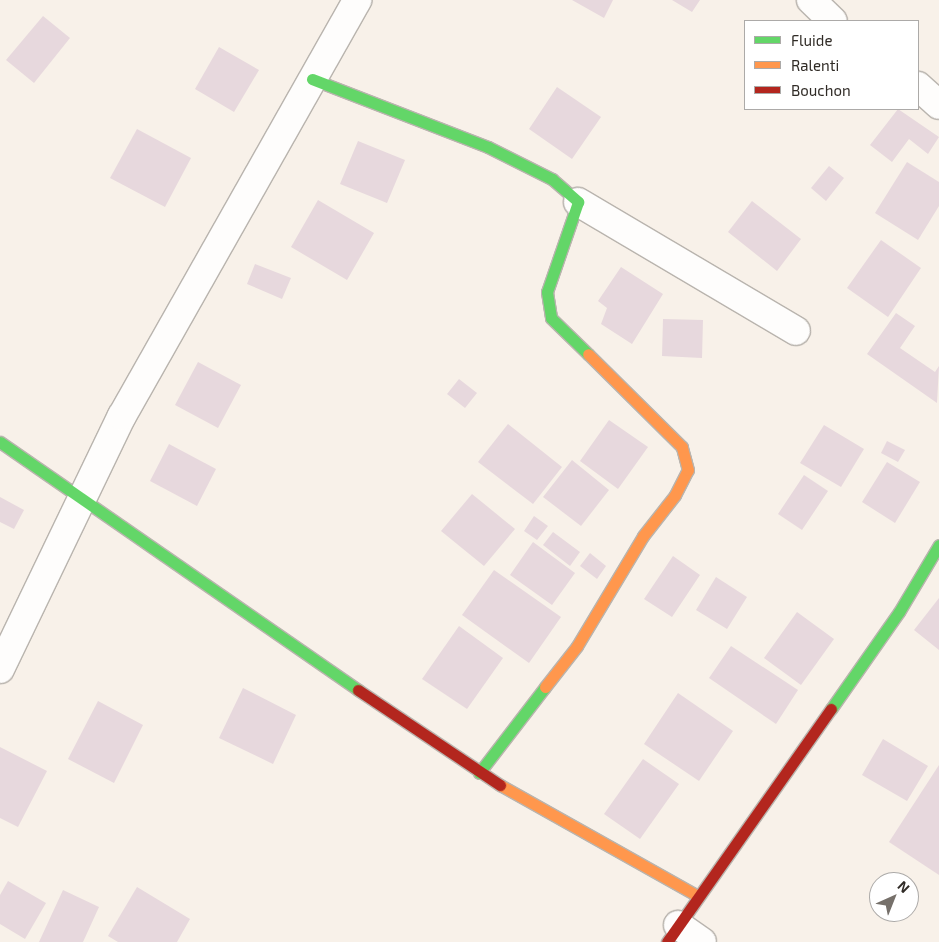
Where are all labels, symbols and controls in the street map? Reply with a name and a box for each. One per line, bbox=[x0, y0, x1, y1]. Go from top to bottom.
legend bbox=[744, 20, 919, 110]
text: Fluide bbox=[791, 31, 832, 49]
text: Ralenti bbox=[791, 56, 839, 74]
text: Bouchon bbox=[791, 81, 851, 99]
north arrow bbox=[869, 872, 919, 922]
text: N bbox=[895, 877, 914, 896]

